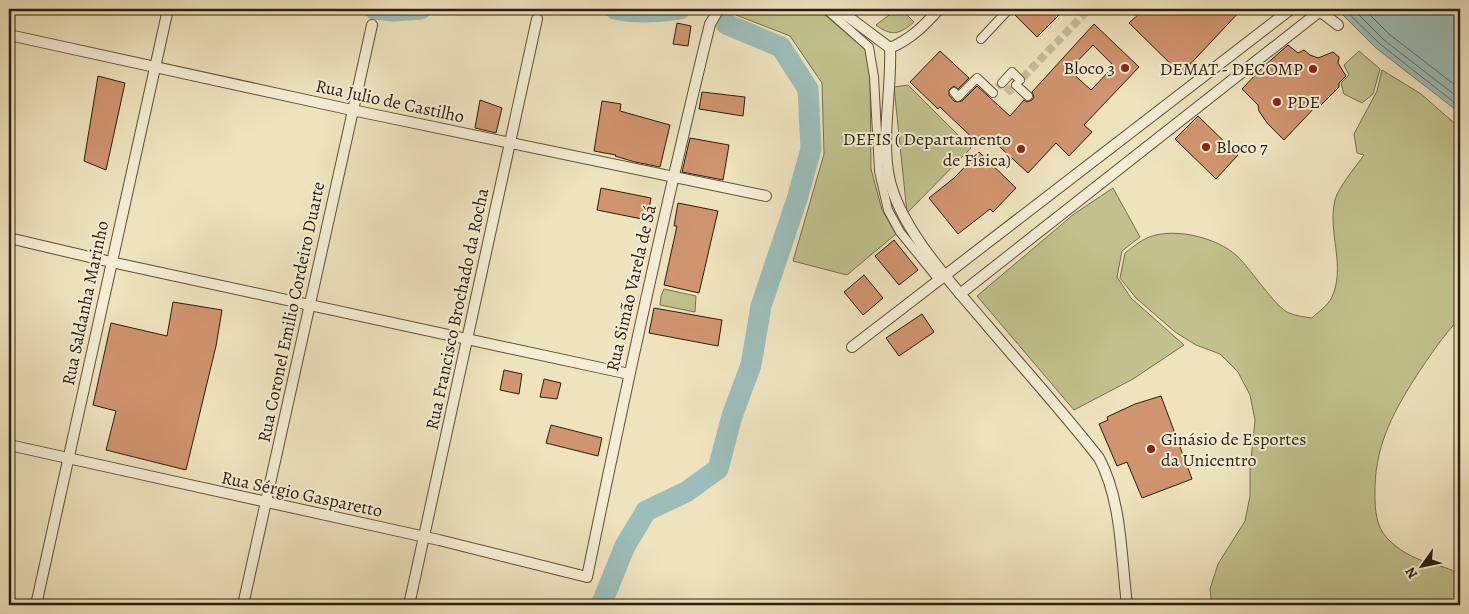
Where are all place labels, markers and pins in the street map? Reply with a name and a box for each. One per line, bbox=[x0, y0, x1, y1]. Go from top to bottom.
place label: Bloco 3 bbox=[1064, 56, 1115, 80]
place label: DEMAT - DECOMP bbox=[1160, 57, 1303, 81]
marker: Bloco 3 bbox=[1119, 62, 1131, 74]
marker: DEMAT - DECOMP bbox=[1307, 63, 1319, 75]
place label: PDE bbox=[1287, 90, 1320, 114]
marker: PDE bbox=[1271, 96, 1283, 108]
place label: DEFIS ( Departamento de Física) bbox=[843, 127, 1011, 172]
place label: Bloco 7 bbox=[1216, 135, 1268, 159]
marker: Bloco 7 bbox=[1200, 141, 1212, 153]
marker: DEFIS ( Departamento de Física) bbox=[1015, 143, 1027, 155]
place label: Ginásio de Esportes da Unicentro bbox=[1161, 427, 1307, 472]
marker: Ginásio de Esportes da Unicentro bbox=[1145, 443, 1157, 455]

